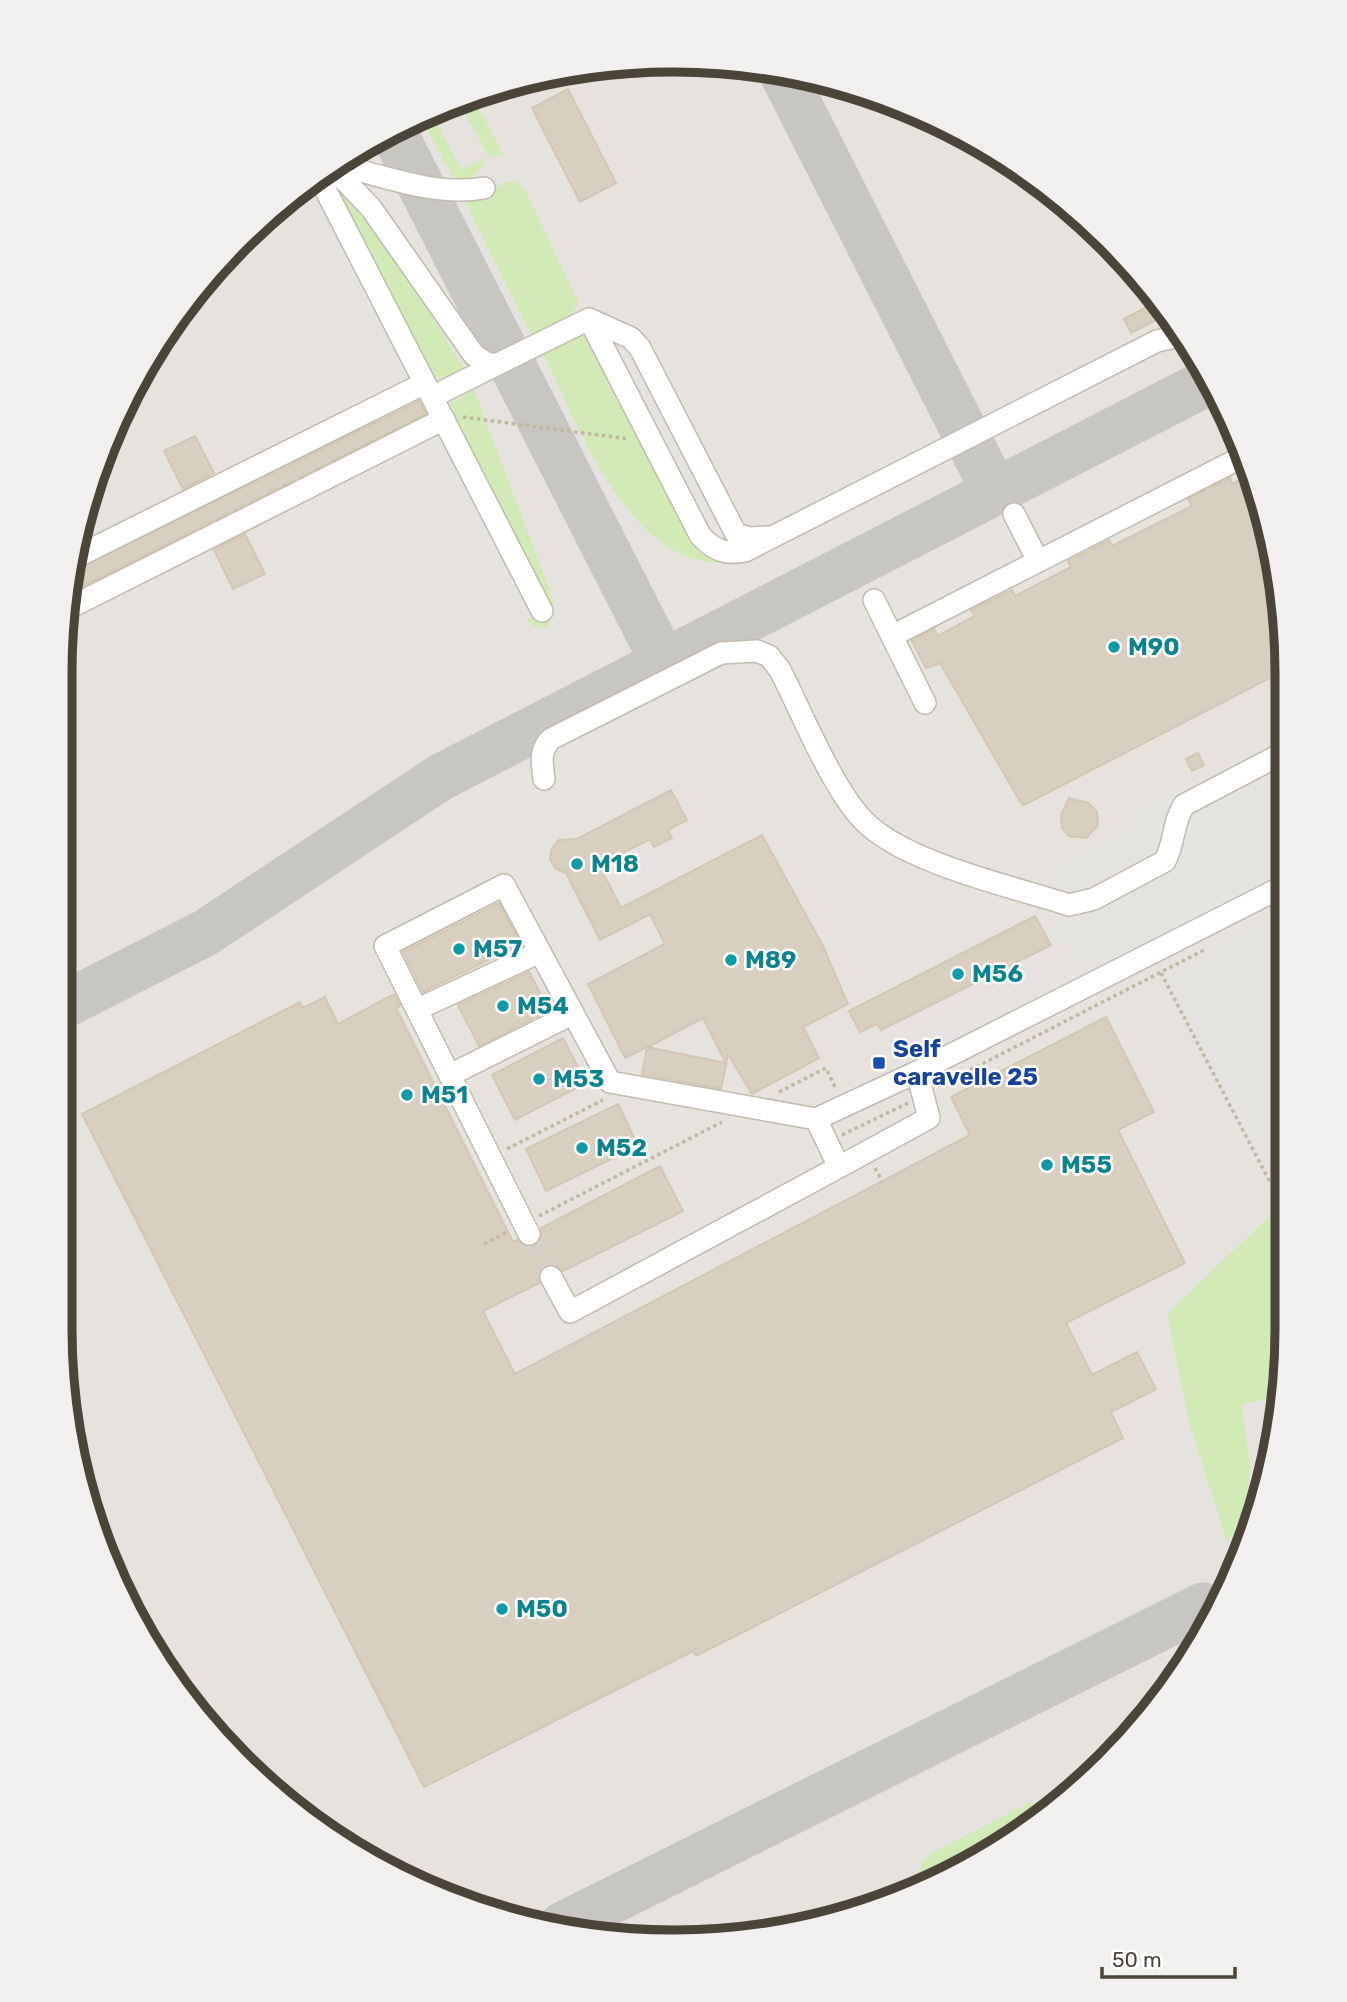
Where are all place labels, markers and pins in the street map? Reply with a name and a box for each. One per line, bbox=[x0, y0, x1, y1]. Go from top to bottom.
place label: M90 bbox=[1128, 633, 1180, 661]
marker: M90 bbox=[1106, 639, 1122, 655]
place label: M18 bbox=[591, 850, 639, 878]
marker: M18 bbox=[569, 856, 585, 872]
place label: M57 bbox=[473, 935, 522, 963]
marker: M57 bbox=[451, 941, 467, 957]
place label: M89 bbox=[745, 946, 797, 974]
marker: M89 bbox=[723, 952, 739, 968]
place label: M56 bbox=[972, 960, 1023, 988]
marker: M56 bbox=[950, 966, 966, 982]
place label: M54 bbox=[517, 992, 569, 1020]
marker: M54 bbox=[495, 998, 511, 1014]
place label: Self caravelle 25 bbox=[893, 1035, 1038, 1091]
marker: Self caravelle 25 bbox=[871, 1055, 887, 1071]
place label: M53 bbox=[553, 1065, 604, 1093]
marker: M53 bbox=[531, 1071, 547, 1087]
place label: M51 bbox=[421, 1081, 468, 1109]
marker: M51 bbox=[399, 1087, 415, 1103]
place label: M52 bbox=[596, 1134, 647, 1162]
marker: M52 bbox=[574, 1140, 590, 1156]
place label: M55 bbox=[1061, 1151, 1112, 1179]
marker: M55 bbox=[1039, 1157, 1055, 1173]
place label: M50 bbox=[516, 1595, 568, 1623]
marker: M50 bbox=[494, 1601, 510, 1617]

